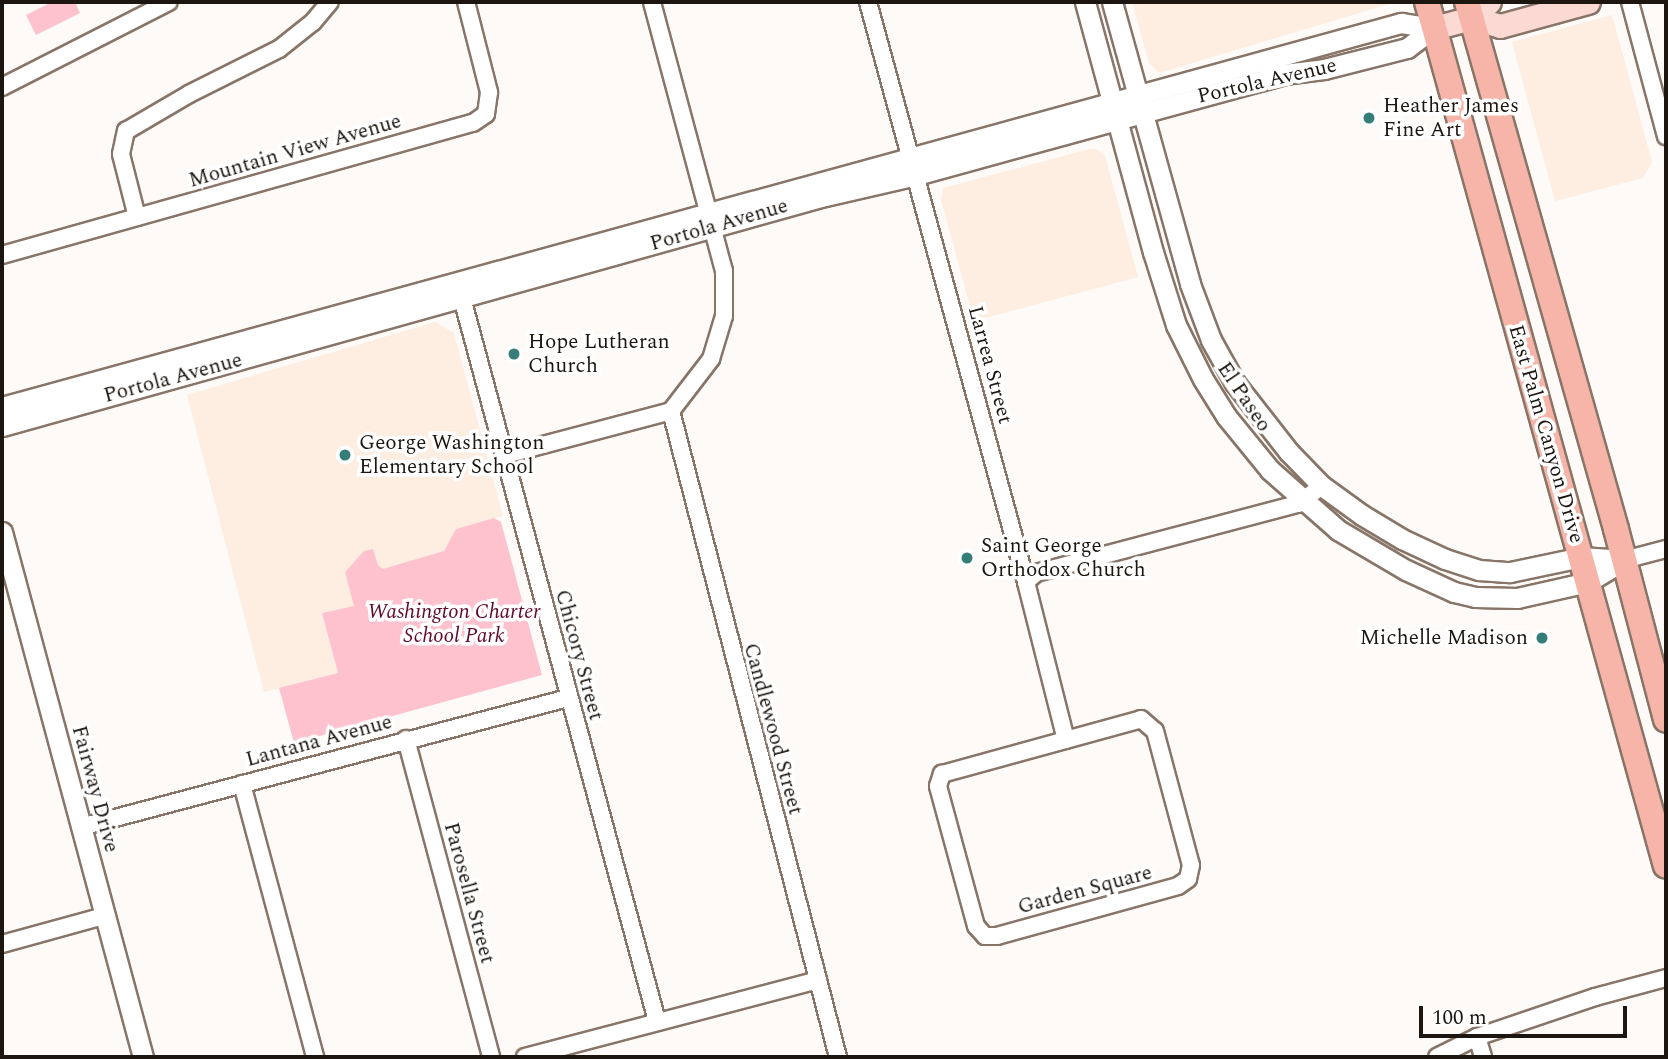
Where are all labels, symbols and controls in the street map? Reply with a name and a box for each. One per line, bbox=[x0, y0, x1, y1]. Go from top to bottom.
street label: Portola Avenue bbox=[1195, 53, 1339, 109]
place label: Heather James Fine Art bbox=[1383, 93, 1519, 143]
street label: Mountain View Avenue bbox=[186, 109, 404, 193]
marker: Heather James Fine Art bbox=[1361, 110, 1377, 126]
street label: Portola Avenue bbox=[647, 193, 791, 257]
street label: Larrea Street bbox=[962, 303, 1018, 427]
street label: East Palm Canyon Drive bbox=[1503, 322, 1589, 546]
place label: Hope Lutheran Church bbox=[528, 329, 670, 379]
marker: Hope Lutheran Church bbox=[506, 346, 522, 362]
street label: Portola Avenue bbox=[101, 347, 245, 409]
street label: El Paseo bbox=[1211, 357, 1277, 437]
place label: George Washington Elementary School bbox=[359, 430, 544, 480]
marker: George Washington Elementary School bbox=[337, 447, 353, 463]
place label: Saint George Orthodox Church bbox=[981, 533, 1146, 583]
marker: Saint George Orthodox Church bbox=[959, 550, 975, 566]
street label: Chicory Street bbox=[549, 587, 609, 723]
park label: Washington Charter School Park bbox=[367, 599, 541, 649]
place label: Michelle Madison bbox=[1360, 625, 1528, 651]
marker: Michelle Madison bbox=[1534, 630, 1550, 646]
street label: Candlewood Street bbox=[738, 640, 808, 818]
street label: Lantana Avenue bbox=[243, 709, 395, 773]
street label: Fairway Drive bbox=[66, 723, 124, 855]
street label: Parosella Street bbox=[438, 820, 500, 966]
street label: Garden Square bbox=[1015, 860, 1155, 920]
scale bar bbox=[1423, 992, 1631, 1036]
text: 100 m bbox=[1432, 1002, 1487, 1034]

